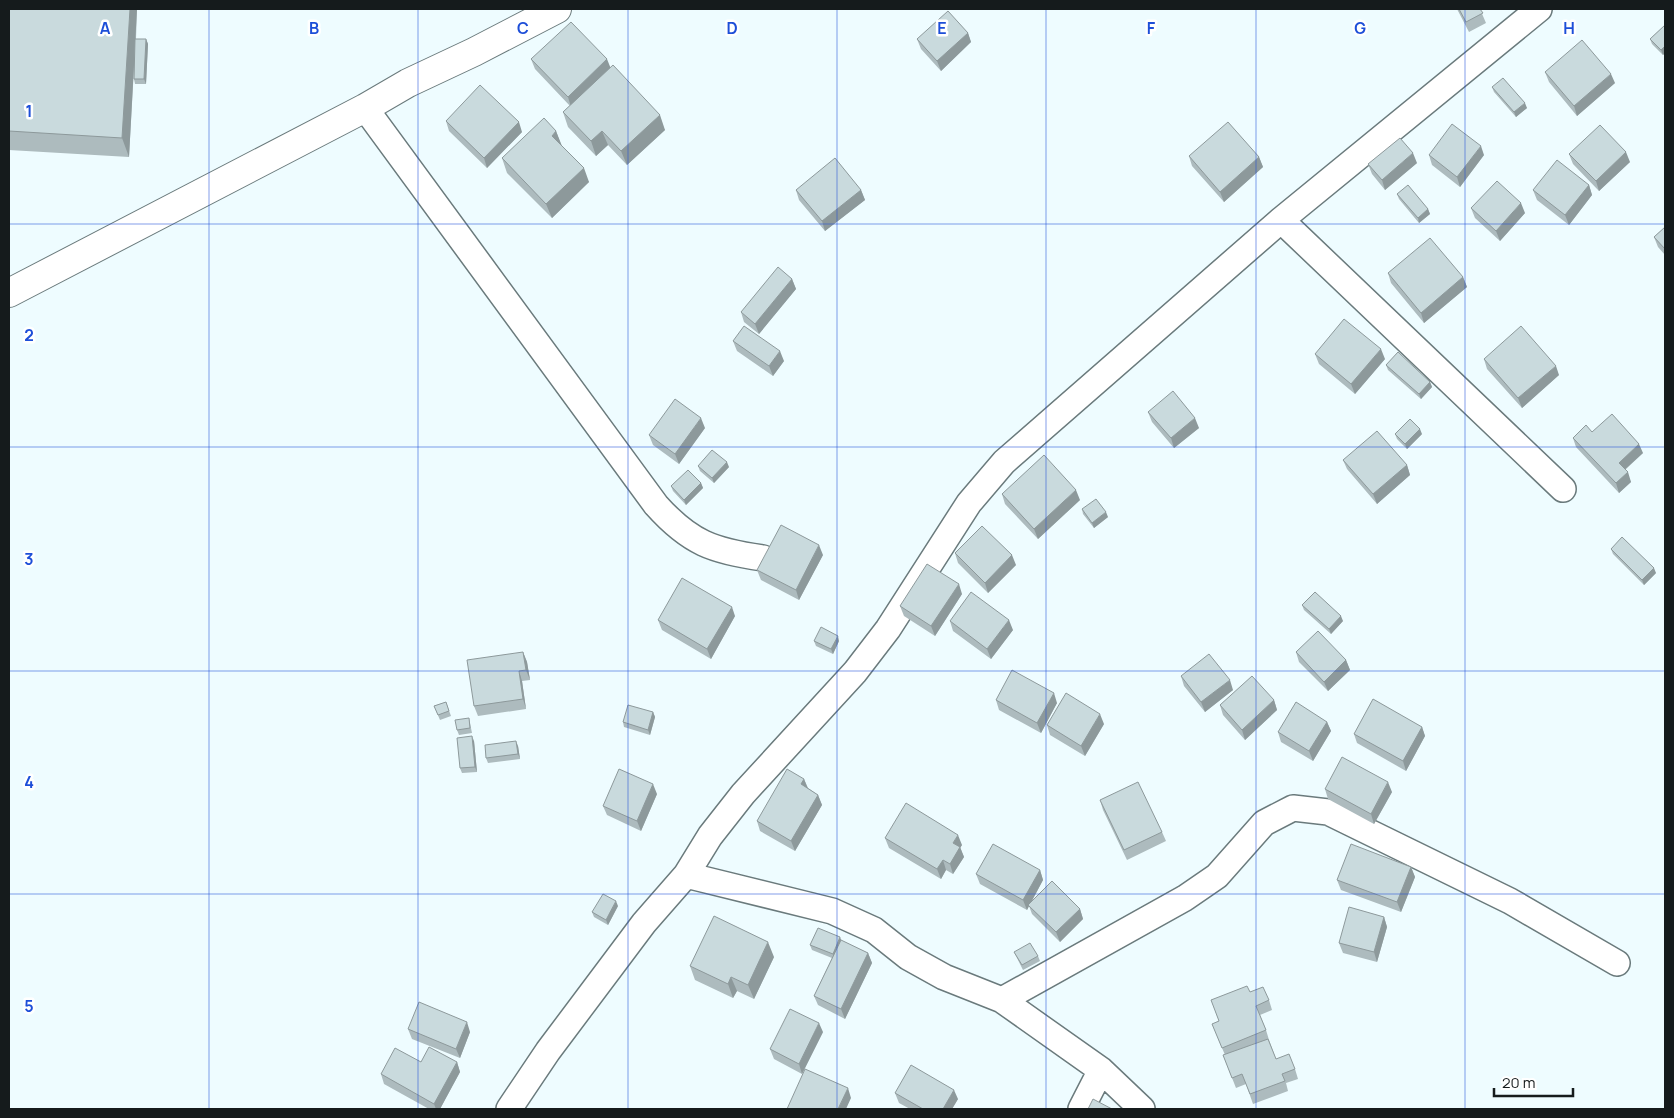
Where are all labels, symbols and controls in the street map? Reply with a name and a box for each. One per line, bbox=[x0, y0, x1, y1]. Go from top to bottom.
text: A bbox=[100, 17, 111, 39]
text: B bbox=[309, 17, 319, 39]
text: C bbox=[517, 17, 529, 39]
text: D bbox=[726, 17, 738, 39]
text: E bbox=[937, 17, 947, 39]
text: F bbox=[1147, 17, 1156, 39]
text: G bbox=[1354, 17, 1366, 39]
text: H bbox=[1563, 17, 1575, 39]
text: 1 bbox=[25, 100, 33, 122]
text: 2 bbox=[24, 324, 34, 346]
text: 3 bbox=[24, 548, 34, 570]
text: 4 bbox=[24, 771, 34, 793]
text: 5 bbox=[24, 995, 34, 1017]
scale bar bbox=[1494, 1066, 1573, 1098]
text: 20 m bbox=[1502, 1072, 1535, 1093]

